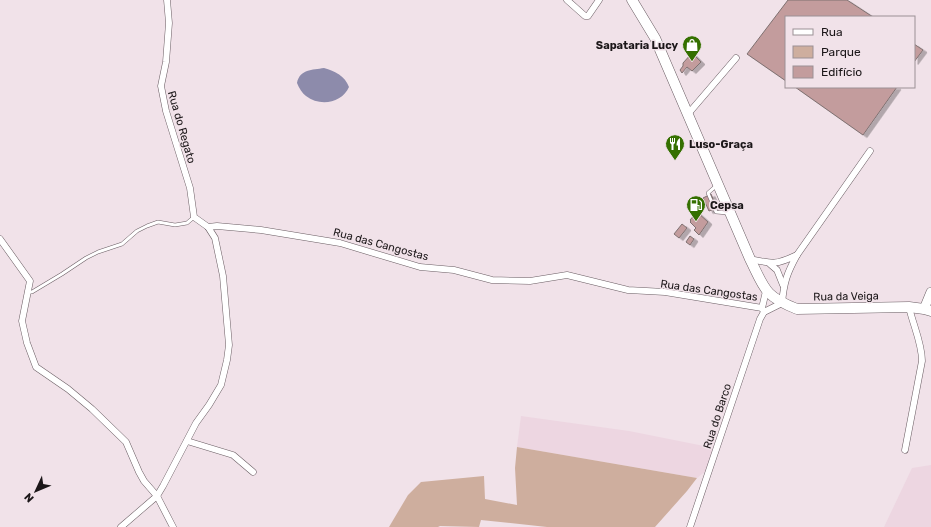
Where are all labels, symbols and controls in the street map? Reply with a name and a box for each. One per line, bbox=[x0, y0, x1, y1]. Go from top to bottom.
legend bbox=[785, 16, 915, 88]
text: Rua bbox=[821, 25, 843, 39]
shop icon: Sapataria Lucy bbox=[681, 34, 703, 62]
place label: Sapataria Lucy bbox=[596, 39, 678, 52]
text: Parque bbox=[821, 45, 861, 59]
text: Edifício bbox=[821, 65, 862, 79]
street label: Rua do Regato bbox=[165, 89, 198, 165]
restaurant icon: Luso-Graça bbox=[664, 133, 686, 161]
place label: Luso-Graça bbox=[689, 138, 753, 151]
fuel station icon: Cepsa bbox=[685, 194, 707, 222]
place label: Cepsa bbox=[710, 199, 744, 212]
street label: Rua das Cangostas bbox=[332, 226, 430, 264]
street label: Rua das Cangostas bbox=[659, 277, 759, 304]
street label: Rua da Veiga bbox=[813, 289, 879, 304]
street label: Rua do Barco bbox=[701, 382, 734, 451]
north arrow bbox=[16, 471, 56, 511]
text: N bbox=[22, 490, 37, 505]

